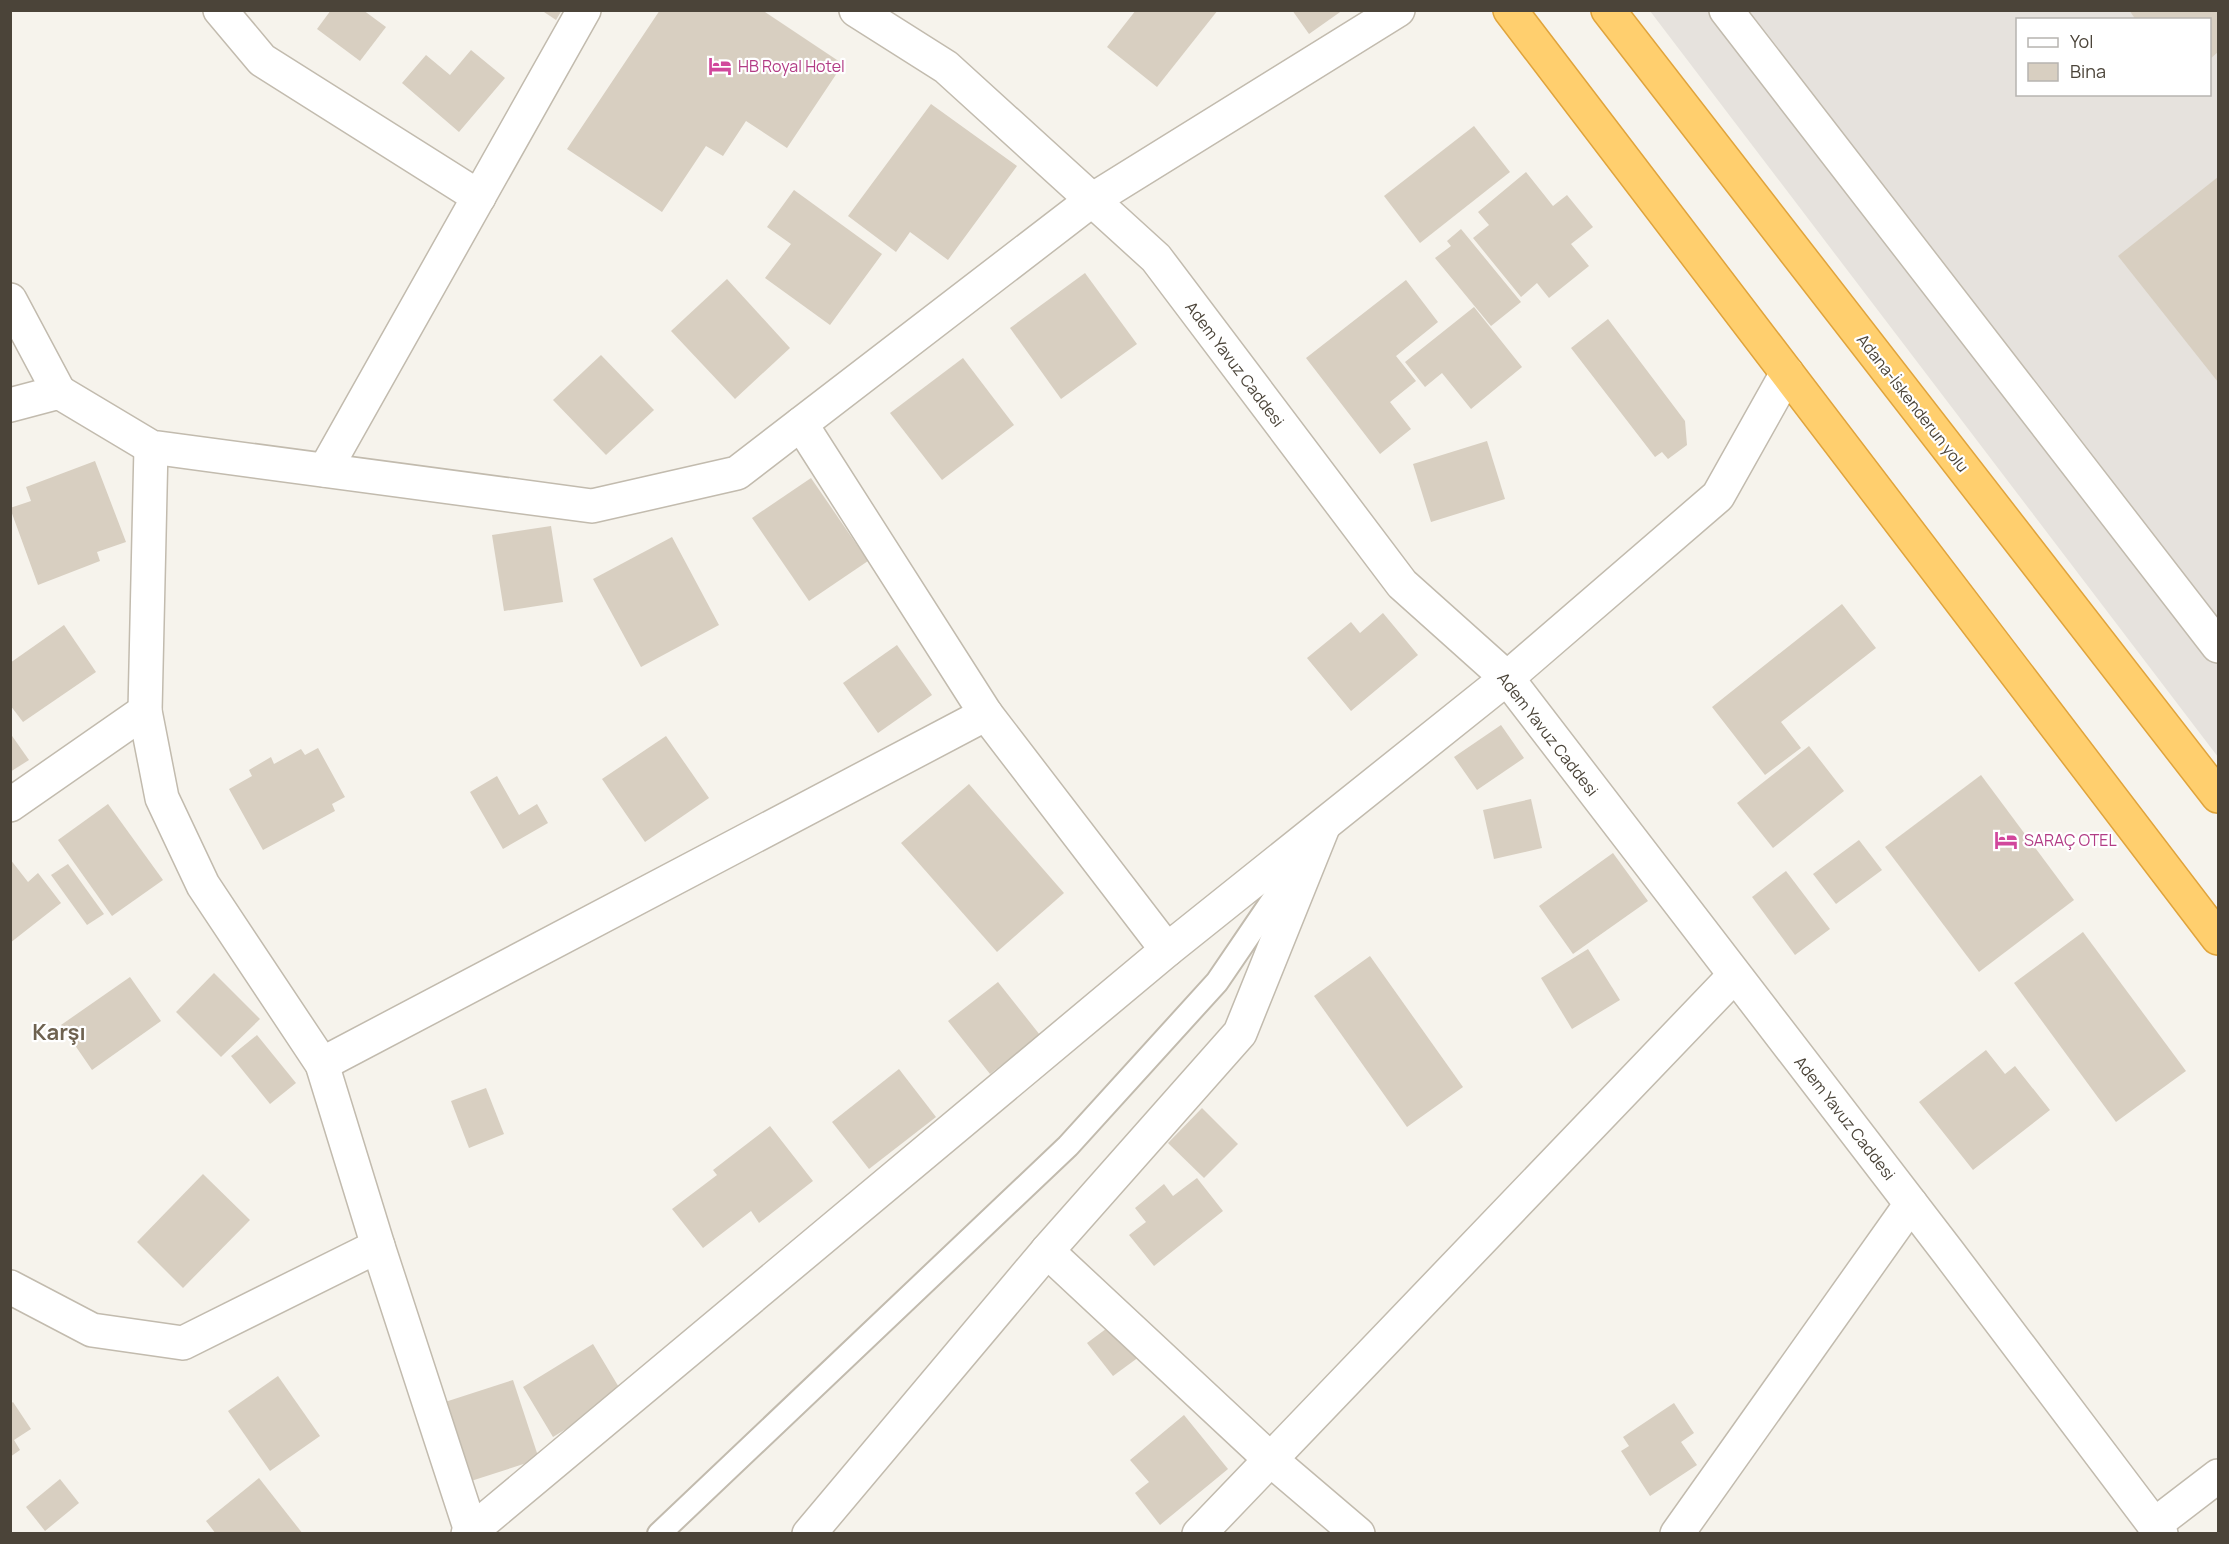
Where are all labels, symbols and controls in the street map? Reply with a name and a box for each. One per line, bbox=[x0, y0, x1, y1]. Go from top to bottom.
legend bbox=[2016, 18, 2211, 96]
text: Yol bbox=[2070, 29, 2093, 53]
hotel icon: HB Royal Hotel bbox=[707, 53, 733, 79]
place label: HB Royal Hotel bbox=[738, 55, 845, 77]
text: Bina bbox=[2070, 59, 2106, 83]
street label: Adem Yavuz Caddesi bbox=[1181, 297, 1289, 431]
street label: Adana-İskenderun yolu bbox=[1852, 329, 1974, 477]
street label: Adem Yavuz Caddesi bbox=[1493, 667, 1603, 801]
hotel icon: SARAÇ OTEL bbox=[1993, 827, 2019, 853]
place label: SARAÇ OTEL bbox=[2024, 829, 2117, 851]
district label: Karşı bbox=[32, 1017, 86, 1047]
street label: Adem Yavuz Caddesi bbox=[1790, 1051, 1900, 1185]

